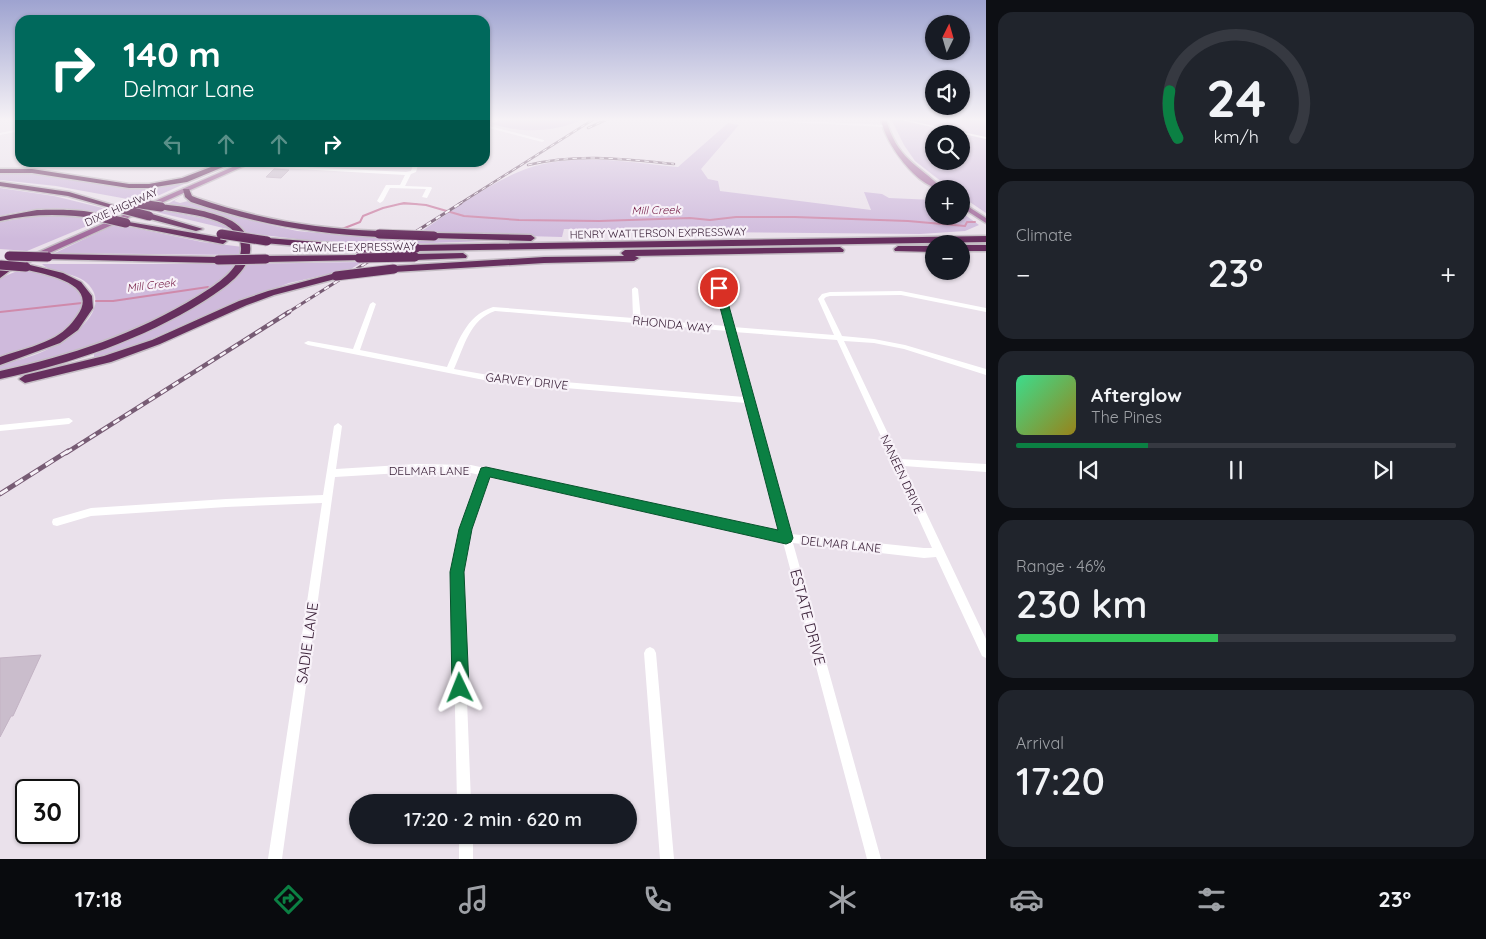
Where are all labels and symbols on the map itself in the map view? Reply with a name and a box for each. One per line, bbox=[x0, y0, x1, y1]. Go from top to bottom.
north arrow bbox=[925, 15, 970, 60]
street label: DIXIE HIGHWAY bbox=[82, 185, 160, 229]
water label: Mill Creek bbox=[631, 203, 682, 217]
street label: HENRY WATTERSON EXPRESSWAY bbox=[569, 224, 747, 242]
street label: SHAWNEE EXPRESSWAY bbox=[292, 239, 416, 255]
pin bbox=[698, 267, 740, 309]
water label: Mill Creek bbox=[126, 275, 177, 295]
street label: RHONDA WAY bbox=[632, 312, 713, 336]
street label: GARVEY DRIVE bbox=[485, 369, 569, 393]
street label: NANEEN DRIVE bbox=[877, 432, 927, 516]
street label: DELMAR LANE bbox=[389, 463, 469, 478]
street label: DELMAR LANE bbox=[800, 532, 882, 556]
street label: ESTATE DRIVE bbox=[786, 567, 830, 667]
street label: SADIE LANE bbox=[292, 601, 322, 685]
position arrow bbox=[433, 661, 485, 713]
speed limit sign: 30 bbox=[15, 779, 80, 844]

